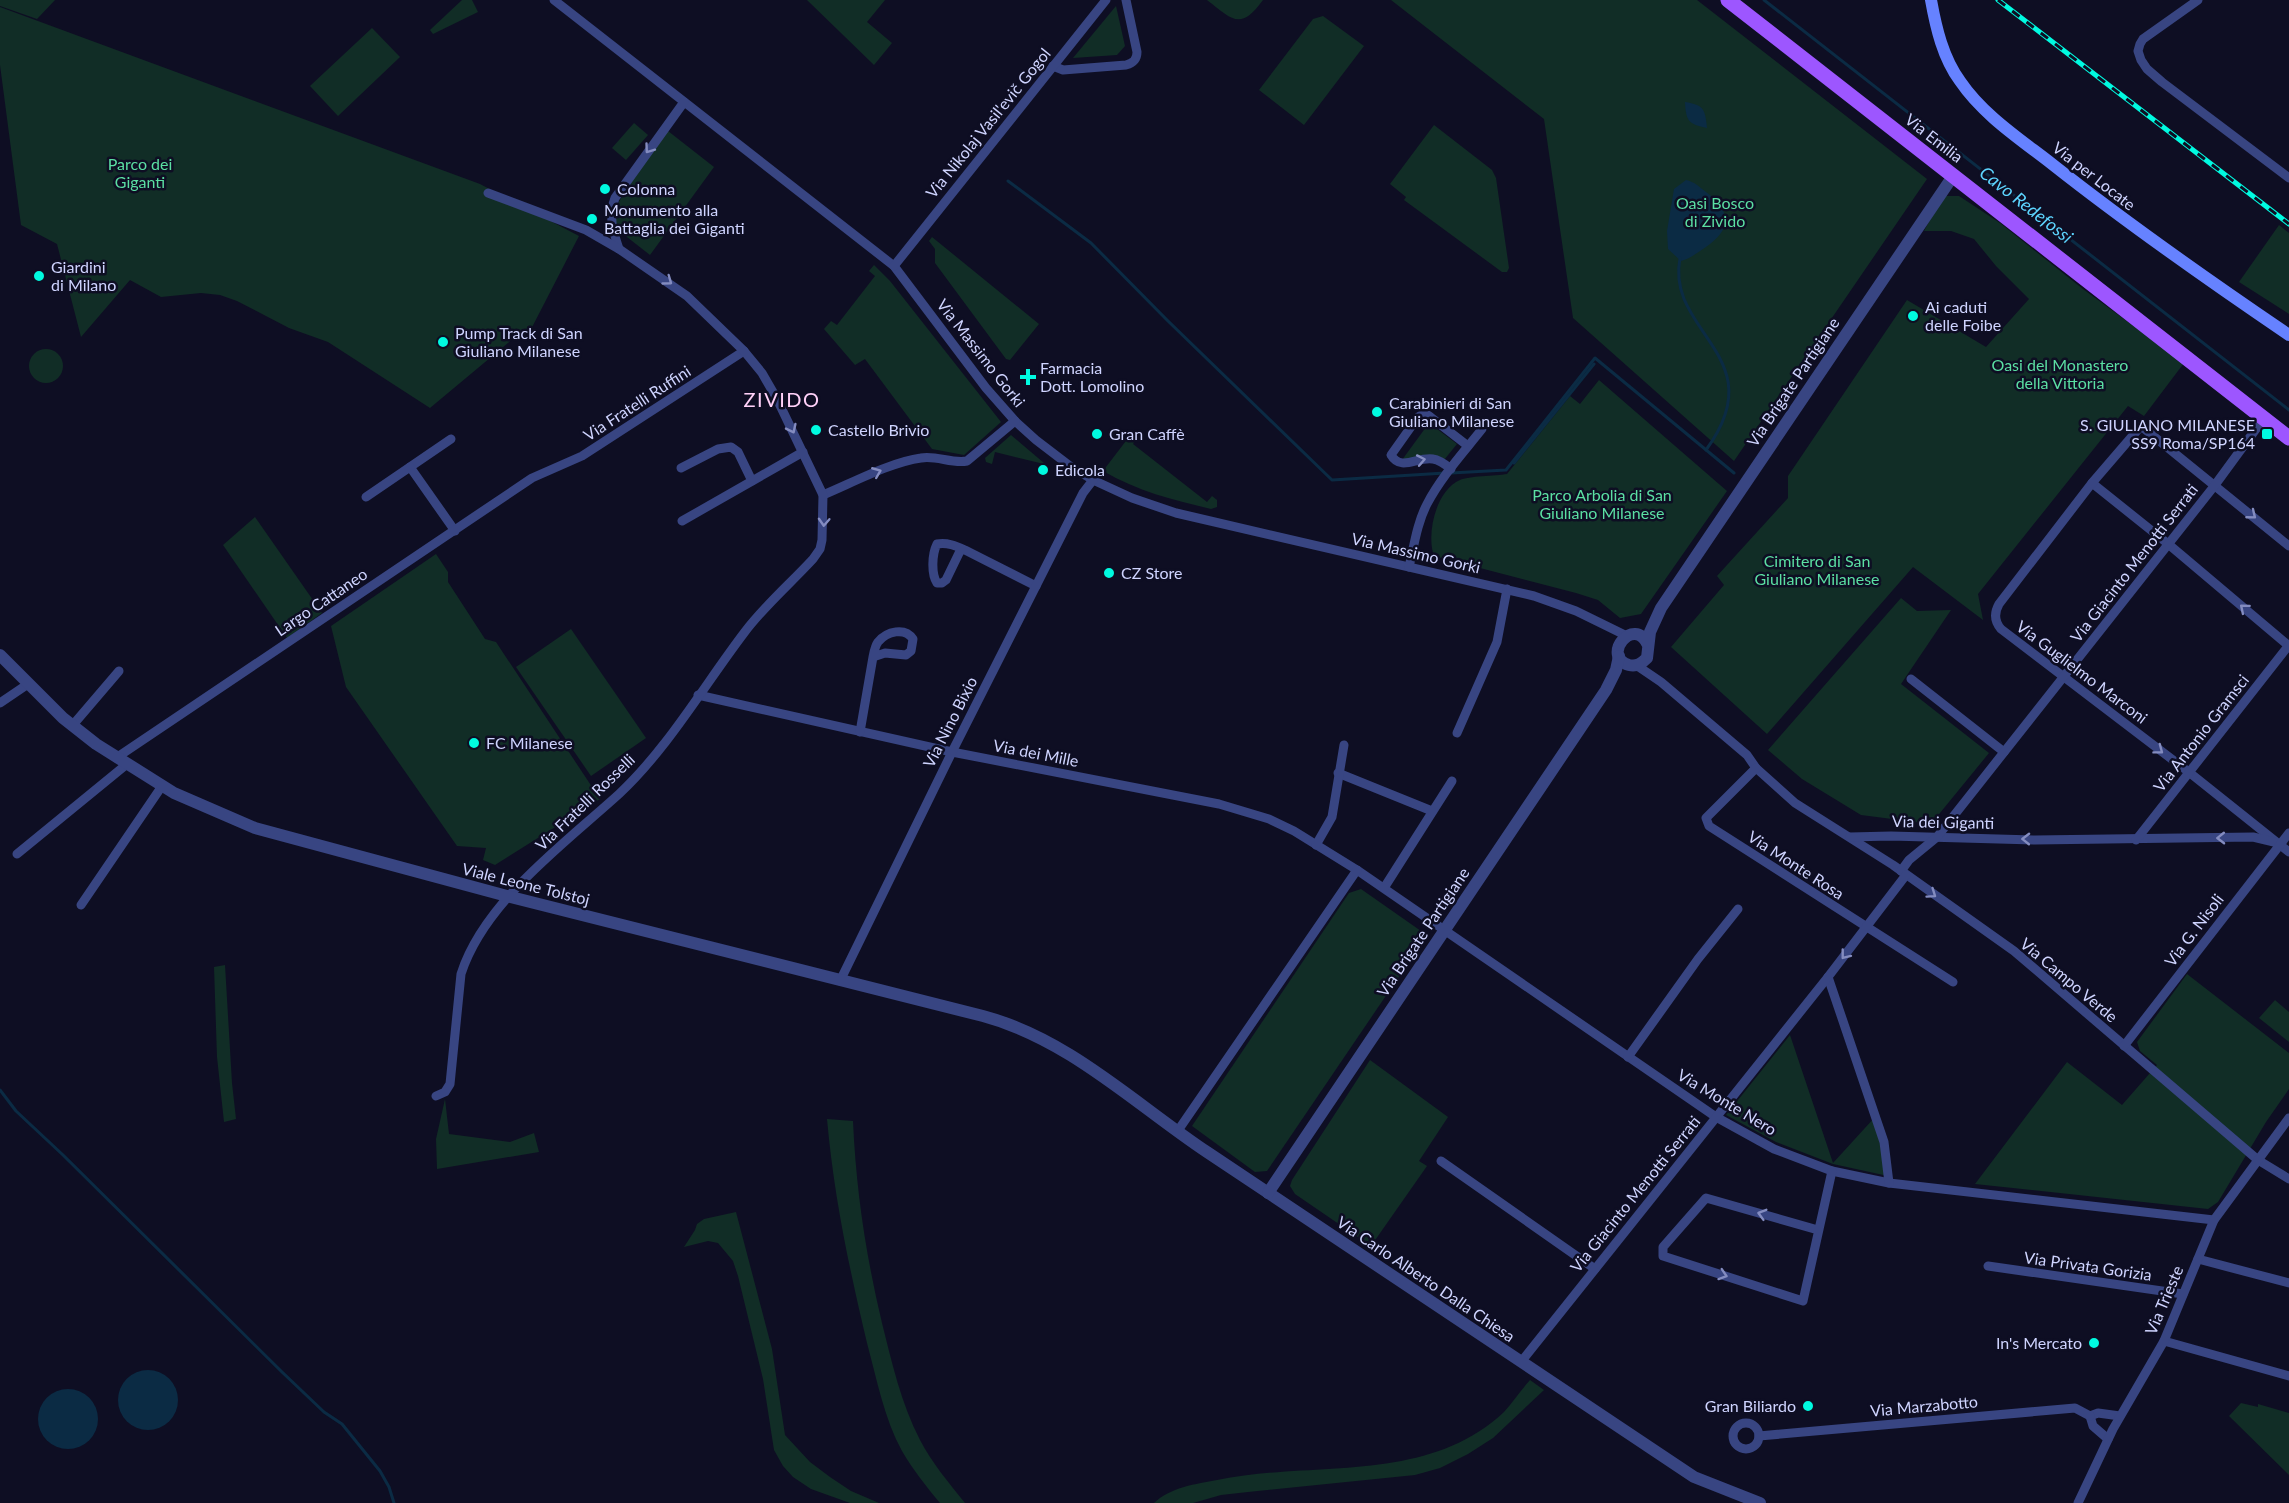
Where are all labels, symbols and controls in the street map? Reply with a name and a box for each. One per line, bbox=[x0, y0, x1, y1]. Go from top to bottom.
street label: Via Nikolaj Vasil'evič Gogol bbox=[921, 44, 1054, 201]
street label: Via Emilia bbox=[1902, 109, 1967, 166]
street label: Via per Locate bbox=[2049, 137, 2140, 214]
one-way arrow bbox=[645, 143, 656, 154]
park label: Parco dei Giganti bbox=[108, 154, 172, 191]
water label: Cavo Redefossi bbox=[1976, 161, 2078, 247]
place label: Colonna bbox=[617, 179, 675, 198]
marker: Colonna bbox=[598, 182, 612, 196]
park label: Oasi Bosco di Zivido bbox=[1676, 193, 1754, 230]
place label: Monumento alla Battaglia dei Giganti bbox=[604, 200, 745, 237]
marker: Monumento alla Battaglia dei Giganti bbox=[585, 212, 599, 226]
place label: Giardini di Milano bbox=[51, 257, 116, 294]
marker: Giardini di Milano bbox=[32, 269, 46, 283]
one-way arrow bbox=[661, 274, 672, 285]
street label: Via Massimo Gorki bbox=[933, 295, 1029, 410]
place label: Ai caduti delle Foibe bbox=[1925, 297, 2001, 334]
marker: Ai caduti delle Foibe bbox=[1906, 309, 1920, 323]
street label: Via Brigate Partigiane bbox=[1742, 314, 1843, 450]
place label: Pump Track di San Giuliano Milanese bbox=[455, 323, 583, 360]
marker: Pump Track di San Giuliano Milanese bbox=[436, 335, 450, 349]
park label: Oasi del Monastero della Vittoria bbox=[1992, 355, 2128, 392]
place label: Farmacia Dott. Lomolino bbox=[1040, 358, 1144, 395]
street label: Via Fratelli Ruffini bbox=[580, 361, 694, 444]
marker: Farmacia Dott. Lomolino bbox=[1021, 370, 1035, 384]
district label: ZIVIDO bbox=[744, 387, 821, 411]
place label: Carabinieri di San Giuliano Milanese bbox=[1389, 393, 1514, 430]
marker: Carabinieri di San Giuliano Milanese bbox=[1370, 405, 1384, 419]
place label: S. GIULIANO MILANESE SS9 Roma/SP164 bbox=[2080, 415, 2255, 452]
place label: Castello Brivio bbox=[828, 420, 929, 439]
one-way arrow bbox=[784, 422, 796, 433]
marker: Castello Brivio bbox=[809, 423, 823, 437]
place label: Gran Caffè bbox=[1109, 424, 1185, 443]
marker: Gran Caffè bbox=[1090, 427, 1104, 441]
marker: S. GIULIANO MILANESE SS9 Roma/SP164 bbox=[2260, 427, 2274, 441]
one-way arrow bbox=[1416, 455, 1426, 467]
place label: Edicola bbox=[1055, 460, 1105, 479]
marker: Edicola bbox=[1036, 463, 1050, 477]
one-way arrow bbox=[871, 467, 882, 479]
street label: Via Giacinto Menotti Serrati bbox=[2066, 480, 2201, 646]
park label: Parco Arbolia di San Giuliano Milanese bbox=[1532, 485, 1672, 522]
one-way arrow bbox=[2245, 508, 2256, 519]
one-way arrow bbox=[817, 517, 830, 526]
street label: Via Massimo Gorki bbox=[1350, 528, 1482, 577]
park label: Cimitero di San Giuliano Milanese bbox=[1754, 551, 1880, 588]
place label: CZ Store bbox=[1121, 563, 1182, 582]
street label: Largo Cattaneo bbox=[271, 564, 370, 639]
marker: CZ Store bbox=[1102, 566, 1116, 580]
one-way arrow bbox=[2240, 604, 2251, 615]
street label: Via Guglielmo Marconi bbox=[2013, 616, 2152, 727]
street label: Via Antonio Gramsci bbox=[2149, 670, 2252, 795]
street label: Via Nino Bixio bbox=[918, 673, 981, 770]
place label: FC Milanese bbox=[486, 733, 573, 752]
street label: Via dei Mille bbox=[992, 735, 1080, 770]
marker: FC Milanese bbox=[467, 736, 481, 750]
one-way arrow bbox=[2153, 743, 2164, 754]
street label: Via Fratelli Rosselli bbox=[531, 749, 638, 854]
street label: Via dei Giganti bbox=[1892, 811, 1994, 832]
street label: Via Monte Rosa bbox=[1745, 826, 1848, 903]
one-way arrow bbox=[2217, 832, 2226, 844]
one-way arrow bbox=[2022, 833, 2031, 846]
street label: Viale Leone Tolstoj bbox=[460, 858, 592, 909]
street label: Via Brigate Partigiane bbox=[1372, 864, 1473, 1000]
one-way arrow bbox=[1926, 887, 1937, 898]
street label: Via G. Nisoli bbox=[2160, 890, 2227, 970]
street label: Via Campo Verde bbox=[2017, 933, 2122, 1026]
one-way arrow bbox=[1841, 949, 1852, 960]
street label: Via Monte Nero bbox=[1674, 1064, 1780, 1139]
street label: Via Giacinto Menotti Serrati bbox=[1566, 1112, 1704, 1276]
one-way arrow bbox=[1757, 1209, 1768, 1221]
street label: Via Carlo Alberto Dalla Chiesa bbox=[1334, 1212, 1519, 1345]
street label: Via Privata Gorizia bbox=[2023, 1247, 2153, 1284]
street label: Via Trieste bbox=[2141, 1262, 2187, 1337]
one-way arrow bbox=[1717, 1268, 1728, 1281]
place label: In's Mercato bbox=[1996, 1333, 2082, 1352]
marker: In's Mercato bbox=[2087, 1336, 2101, 1350]
street label: Via Marzabotto bbox=[1869, 1391, 1979, 1420]
place label: Gran Biliardo bbox=[1705, 1396, 1796, 1415]
marker: Gran Biliardo bbox=[1801, 1399, 1815, 1413]

